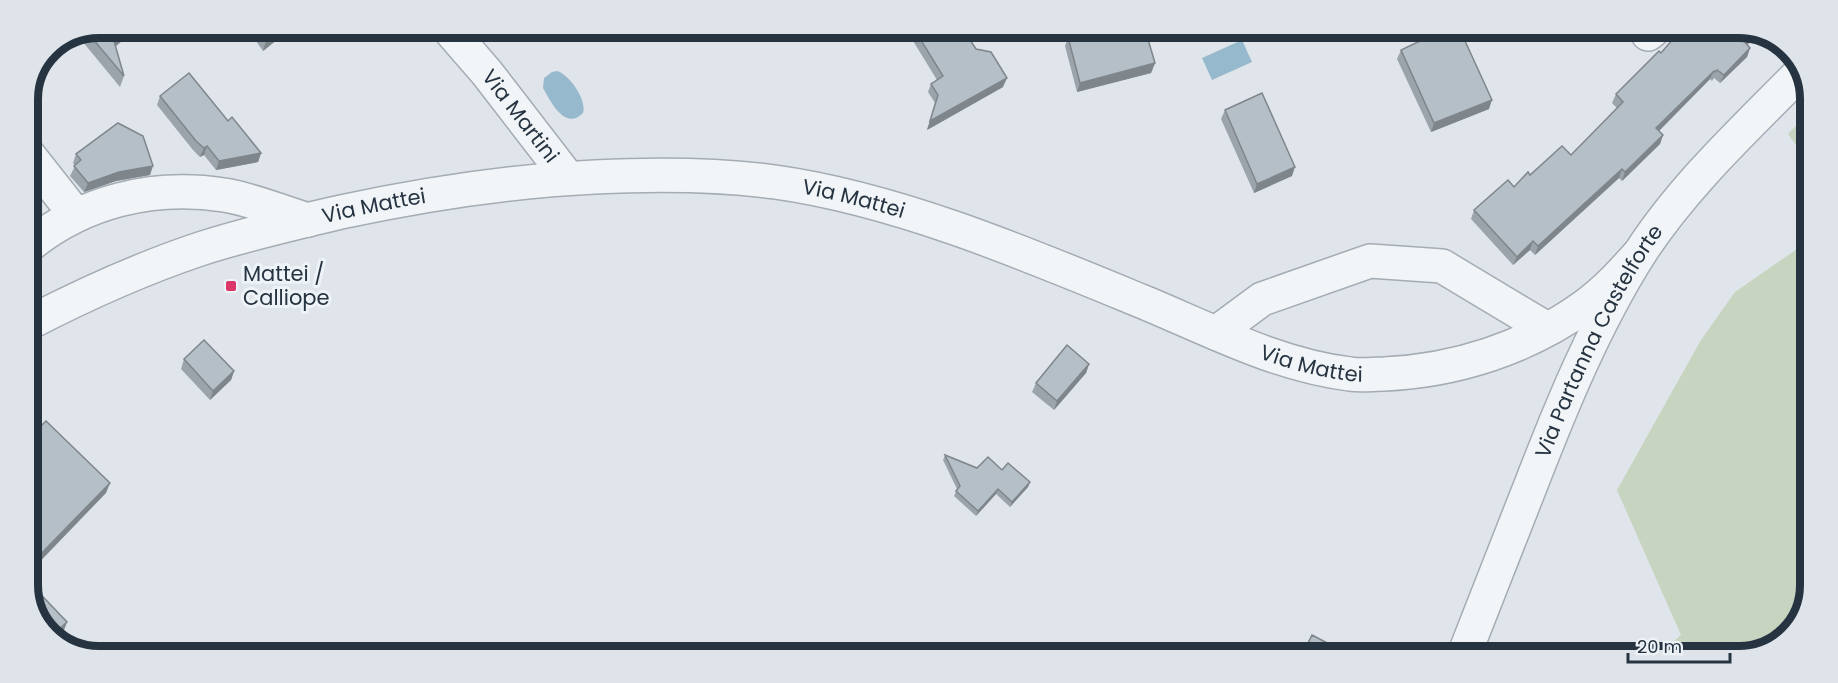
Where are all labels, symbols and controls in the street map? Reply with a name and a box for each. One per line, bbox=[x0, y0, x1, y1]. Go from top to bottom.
street label: Via Martini bbox=[475, 63, 566, 169]
street label: Via Mattei bbox=[800, 172, 909, 225]
street label: Via Mattei bbox=[319, 181, 428, 230]
street label: Via Partanna Castelforte bbox=[1528, 218, 1669, 462]
place label: Mattei / Calliope bbox=[243, 259, 330, 312]
marker: Mattei / Calliope bbox=[224, 279, 238, 293]
street label: Via Mattei bbox=[1256, 337, 1363, 389]
scale bar bbox=[1628, 626, 1730, 664]
text: 20 m bbox=[1637, 634, 1682, 659]

